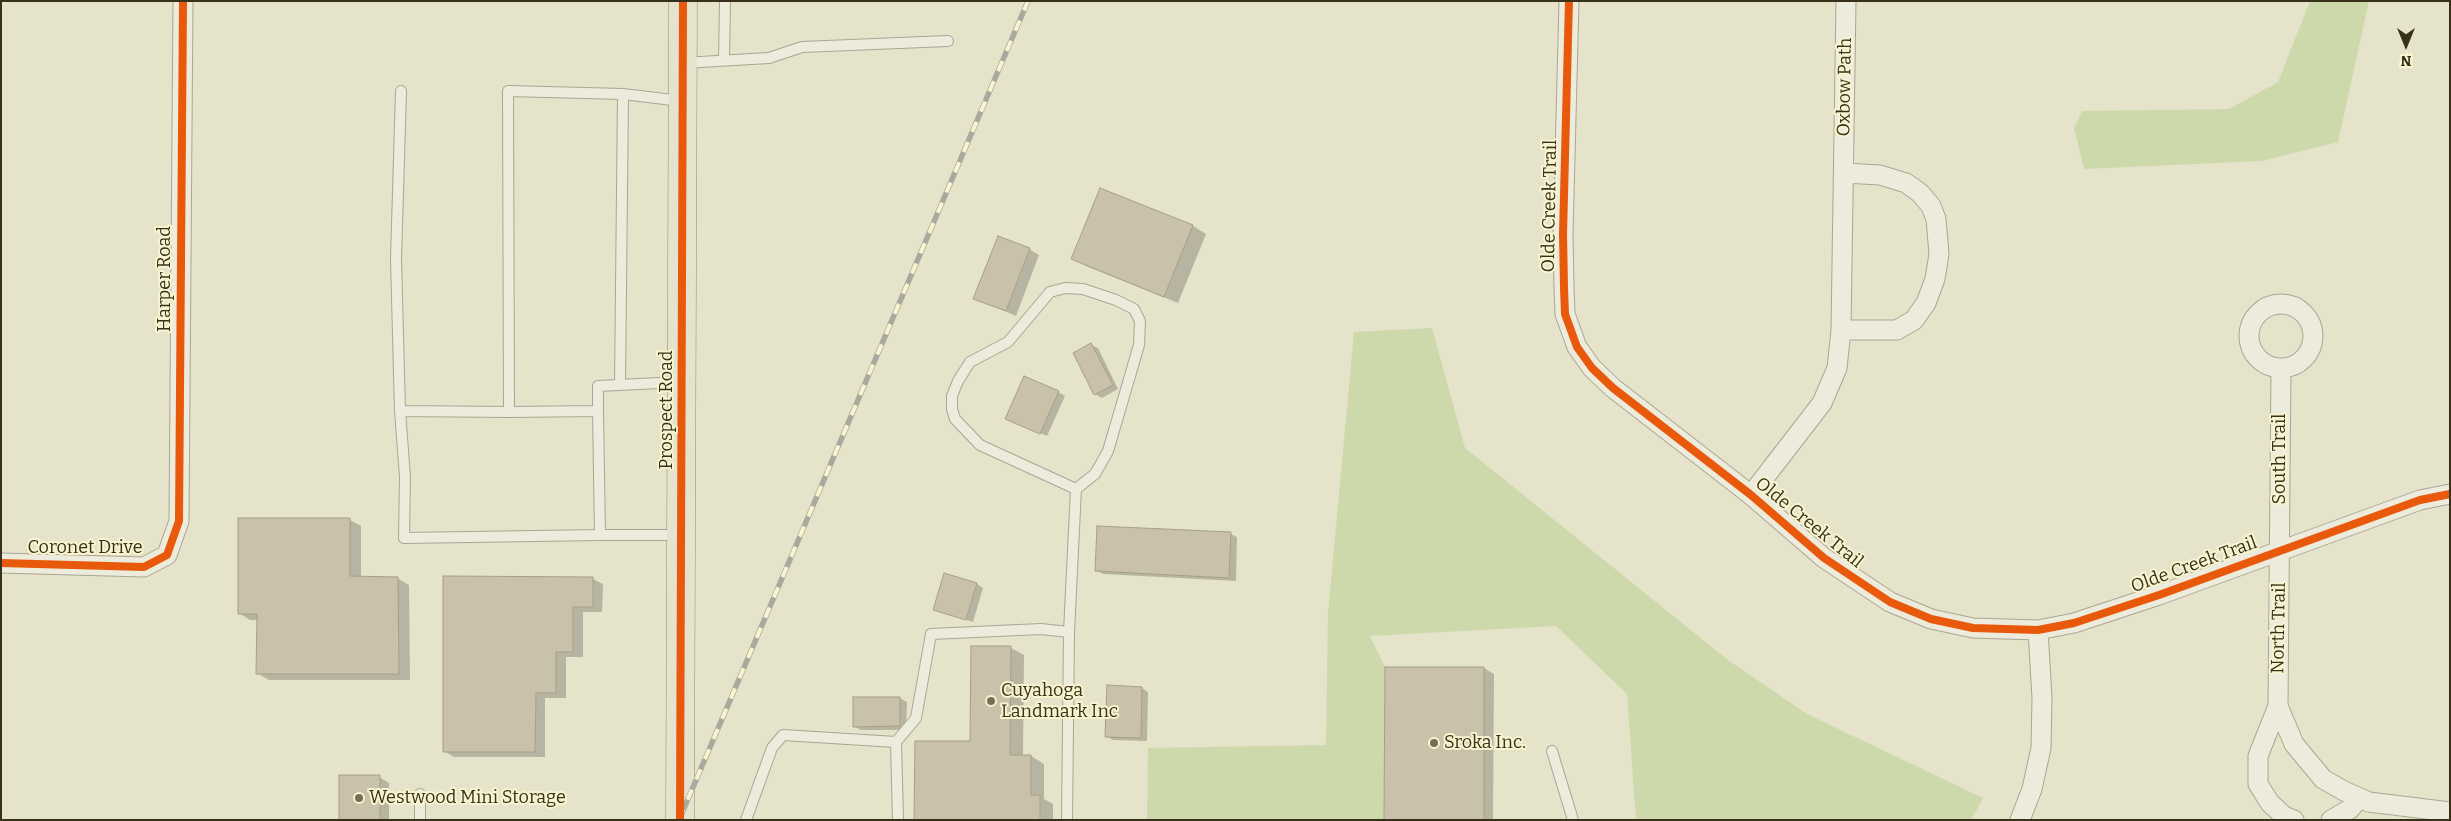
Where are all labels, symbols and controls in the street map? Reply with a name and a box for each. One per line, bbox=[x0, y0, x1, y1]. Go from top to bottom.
north arrow bbox=[2381, 20, 2431, 70]
street label: Oxbow Path bbox=[1833, 37, 1857, 137]
text: N bbox=[2401, 52, 2411, 69]
street label: Olde Creek Trail bbox=[1538, 140, 1562, 272]
street label: Harper Road bbox=[154, 226, 176, 332]
street label: Prospect Road bbox=[656, 350, 678, 470]
street label: South Trail bbox=[2269, 413, 2291, 505]
street label: Olde Creek Trail bbox=[1751, 473, 1867, 573]
street label: Olde Creek Trail bbox=[2128, 532, 2260, 598]
street label: Coronet Drive bbox=[27, 537, 143, 559]
street label: North Trail bbox=[2267, 582, 2291, 674]
place label: Cuyahoga Landmark Inc bbox=[1001, 680, 1118, 722]
marker: Cuyahoga Landmark Inc bbox=[985, 695, 997, 707]
place label: Sroka Inc. bbox=[1444, 732, 1526, 754]
marker: Sroka Inc. bbox=[1428, 737, 1440, 749]
place label: Westwood Mini Storage bbox=[369, 787, 566, 809]
marker: Westwood Mini Storage bbox=[353, 792, 365, 804]

